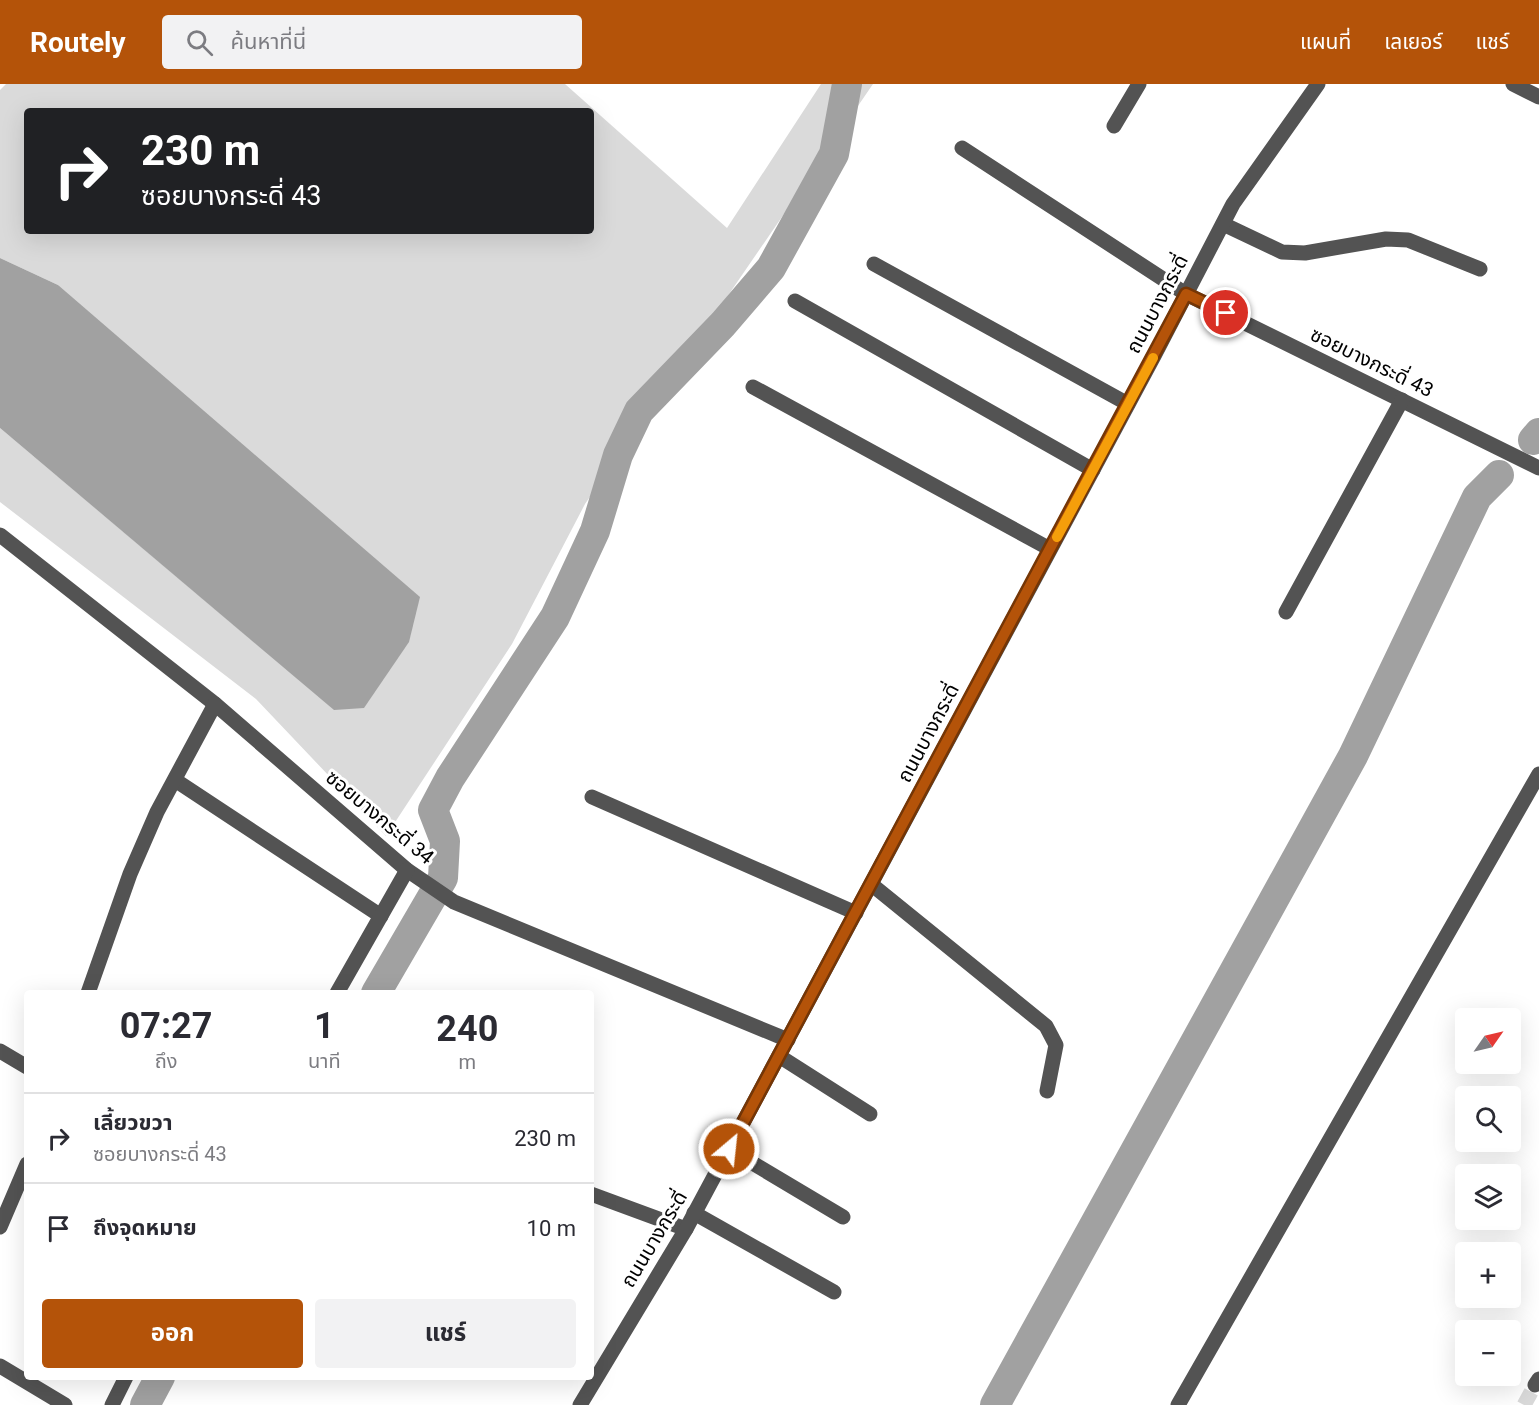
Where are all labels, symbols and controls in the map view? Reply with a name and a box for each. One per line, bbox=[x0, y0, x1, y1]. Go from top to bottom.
search box bbox=[162, 15, 582, 69]
text: Routely bbox=[30, 26, 126, 59]
icon: search bbox=[183, 26, 216, 59]
text: ค้นหาที่นี่ bbox=[231, 29, 306, 54]
text: แผนที่ bbox=[1300, 30, 1351, 54]
text: เลเยอร์ bbox=[1384, 30, 1443, 54]
text: แชร์ bbox=[1476, 30, 1509, 54]
text: 230 m bbox=[141, 126, 260, 175]
icon: right bbox=[42, 132, 120, 210]
text: ซอยบางกระดี่ 43 bbox=[141, 180, 322, 212]
street label: ถนนบางกระดี่ bbox=[1119, 250, 1193, 357]
pin bbox=[1200, 287, 1251, 338]
icon: arrive bbox=[1209, 296, 1242, 329]
street label: ซอยบางกระดี่ 43 bbox=[1307, 320, 1438, 402]
street label: ถนนบางกระดี่ bbox=[890, 679, 964, 786]
street label: ซอยบางกระดี่ 34 bbox=[321, 763, 440, 869]
text: 07:27 bbox=[120, 1005, 212, 1047]
text: 1 bbox=[314, 1005, 335, 1047]
text: 240 bbox=[436, 1008, 498, 1050]
north arrow bbox=[1455, 1008, 1521, 1074]
map controls bbox=[1455, 1008, 1521, 1386]
text: ถึง bbox=[155, 1049, 177, 1073]
text: นาที bbox=[308, 1049, 341, 1073]
text: m bbox=[459, 1050, 476, 1074]
button: search bbox=[1455, 1086, 1521, 1152]
text: เลี้ยวขวา bbox=[93, 1110, 173, 1135]
position arrow bbox=[697, 1117, 761, 1181]
icon: right bbox=[42, 1122, 75, 1155]
text: 230 m bbox=[514, 1126, 576, 1151]
text: ซอยบางกระดี่ 43 bbox=[93, 1142, 227, 1166]
button: layers bbox=[1455, 1164, 1521, 1230]
street label: ถนนบางกระดี่ bbox=[614, 1185, 692, 1292]
icon: arrive bbox=[42, 1212, 75, 1245]
text: ถึงจุดหมาย bbox=[93, 1215, 197, 1240]
text: 10 m bbox=[527, 1216, 576, 1241]
button: + bbox=[1455, 1242, 1521, 1308]
button: ออก bbox=[42, 1299, 303, 1368]
button: แชร์ bbox=[315, 1299, 576, 1368]
button: − bbox=[1455, 1320, 1521, 1386]

